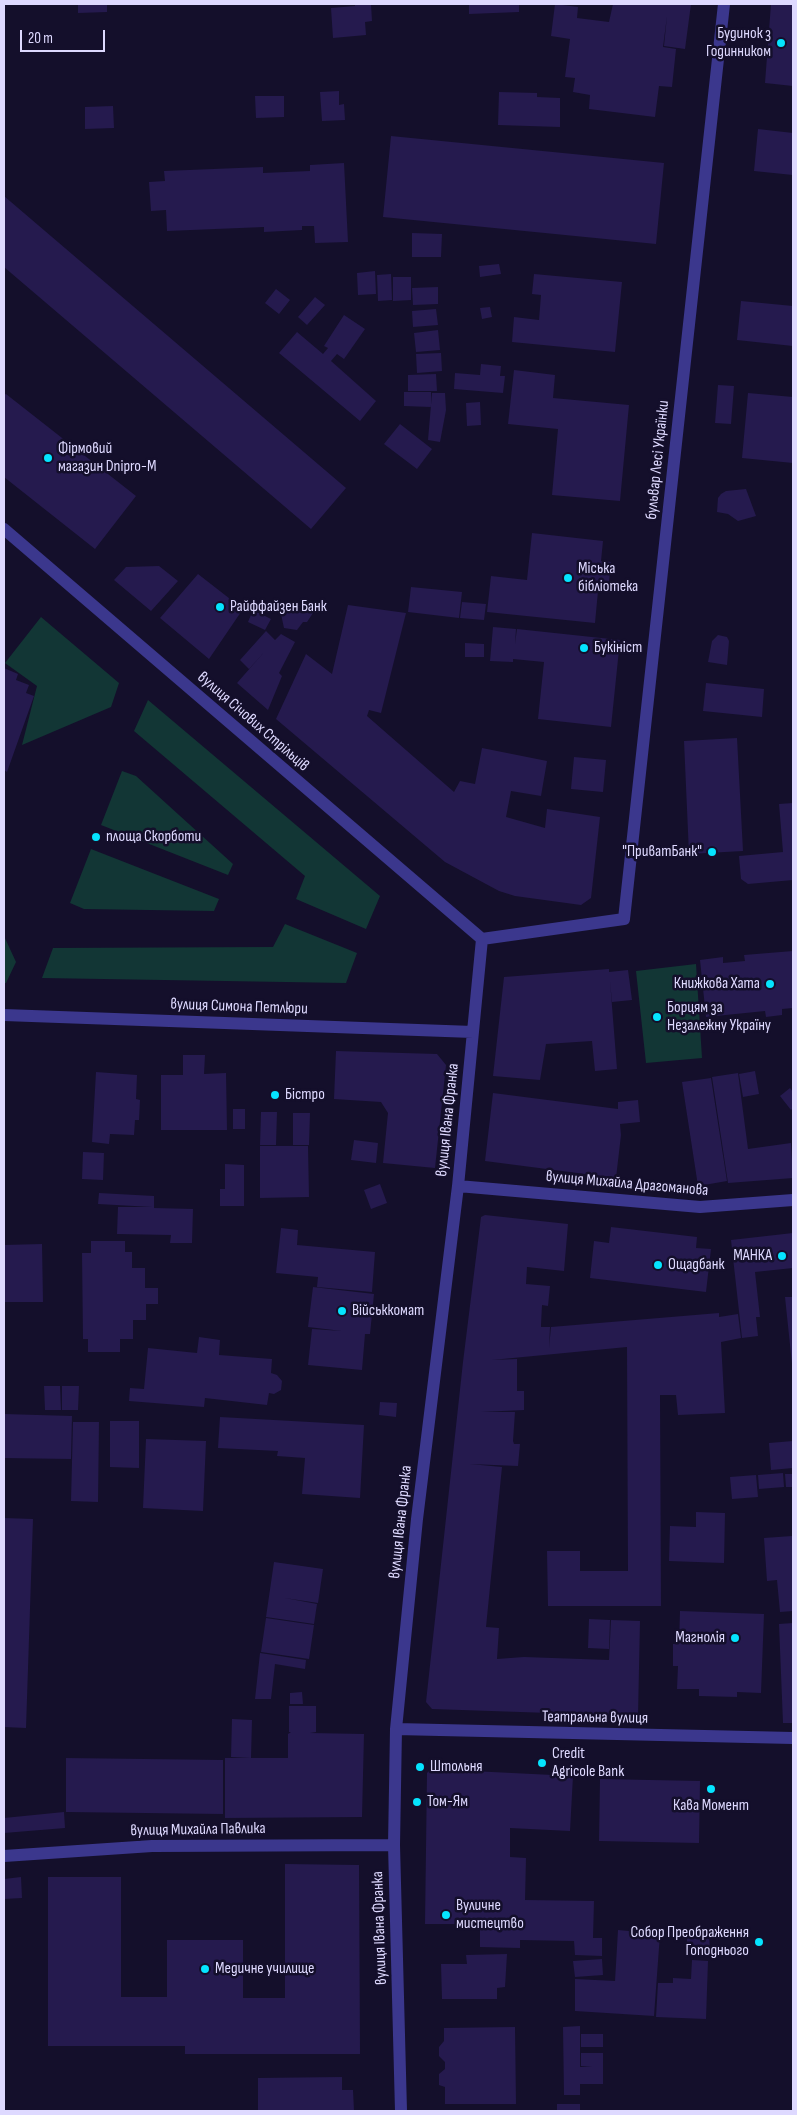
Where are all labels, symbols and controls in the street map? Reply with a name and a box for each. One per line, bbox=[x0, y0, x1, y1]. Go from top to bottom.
scale bar bbox=[22, 20, 108, 52]
place label: Будинок з Годинником bbox=[706, 24, 771, 62]
text: 20 m bbox=[28, 29, 53, 48]
marker: Будинок з Годинником bbox=[775, 37, 787, 49]
street label: бульвар Лесі Українки bbox=[642, 399, 674, 521]
place label: Фірмовий магазин Dnipro-M bbox=[58, 439, 156, 477]
marker: Фірмовий магазин Dnipro-M bbox=[42, 452, 54, 464]
place label: Міська бібліотека bbox=[578, 559, 638, 597]
marker: Міська бібліотека bbox=[562, 572, 574, 584]
place label: Райффайзен Банк bbox=[230, 597, 327, 617]
marker: Райффайзен Банк bbox=[214, 601, 226, 613]
place label: Букініст bbox=[594, 638, 642, 658]
marker: Букініст bbox=[578, 642, 590, 654]
street label: вулиця Січових Стрільців bbox=[193, 668, 313, 776]
place label: площа Скорботи bbox=[106, 827, 201, 847]
marker: площа Скорботи bbox=[90, 831, 102, 843]
place label: "ПриватБанк" bbox=[622, 842, 702, 862]
marker: "ПриватБанк" bbox=[706, 846, 718, 858]
place label: Книжкова Хата bbox=[674, 974, 760, 994]
marker: Книжкова Хата bbox=[764, 978, 776, 990]
street label: вулиця Симона Петлюри bbox=[170, 995, 308, 1019]
place label: Борцям за Незалежну Україну bbox=[667, 998, 771, 1036]
marker: Борцям за Незалежну Україну bbox=[651, 1011, 663, 1023]
street label: вулиця Івана Франка bbox=[433, 1062, 463, 1178]
place label: Бістро bbox=[285, 1085, 325, 1105]
marker: Бістро bbox=[269, 1089, 281, 1101]
street label: вулиця Михайла Драгоманова bbox=[545, 1167, 709, 1201]
place label: МАНКА bbox=[733, 1246, 772, 1266]
marker: МАНКА bbox=[776, 1250, 788, 1262]
place label: Ощадбанк bbox=[668, 1255, 724, 1275]
marker: Ощадбанк bbox=[652, 1259, 664, 1271]
place label: Військкомат bbox=[352, 1301, 424, 1321]
marker: Військкомат bbox=[336, 1305, 348, 1317]
street label: вулиця Івана Франка bbox=[386, 1464, 416, 1580]
place label: Магнолія bbox=[675, 1628, 725, 1648]
marker: Магнолія bbox=[729, 1632, 741, 1644]
street label: Театральна вулиця bbox=[542, 1707, 648, 1729]
place label: Credit Agricole Bank bbox=[552, 1744, 624, 1782]
place label: Штольня bbox=[430, 1757, 483, 1777]
marker: Credit Agricole Bank bbox=[536, 1757, 548, 1769]
marker: Штольня bbox=[414, 1761, 426, 1773]
marker: Кава Момент bbox=[705, 1783, 717, 1795]
place label: Том-Ям bbox=[427, 1792, 468, 1812]
marker: Том-Ям bbox=[411, 1796, 423, 1808]
place label: Кава Момент bbox=[673, 1796, 749, 1816]
street label: вулиця Михайла Павлика bbox=[130, 1819, 266, 1841]
street label: вулиця Івана Франка bbox=[368, 1871, 392, 1985]
place label: Вуличне мистецтво bbox=[456, 1896, 524, 1934]
marker: Вуличне мистецтво bbox=[440, 1909, 452, 1921]
place label: Собор Преображення Гоподнього bbox=[630, 1923, 749, 1961]
marker: Собор Преображення Гоподнього bbox=[753, 1936, 765, 1948]
place label: Медичне училище bbox=[215, 1959, 315, 1979]
marker: Медичне училище bbox=[199, 1963, 211, 1975]

